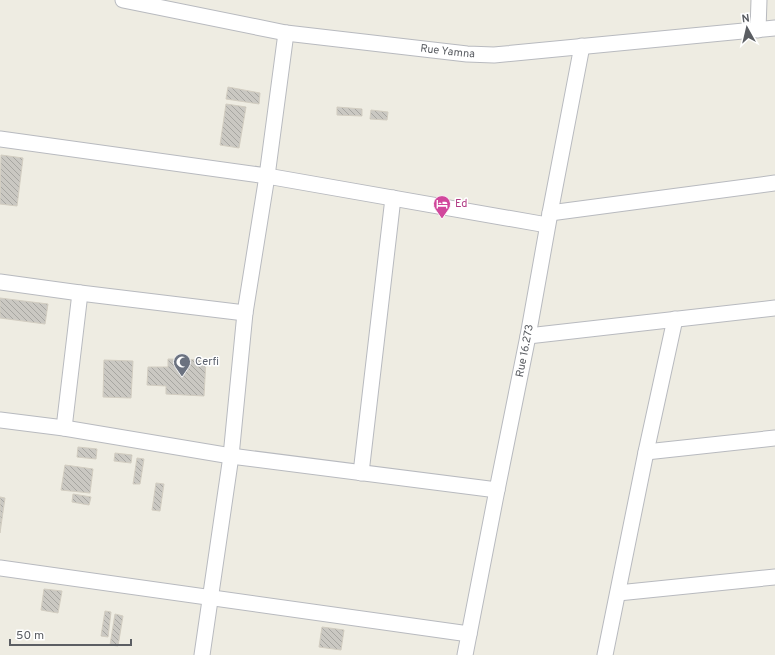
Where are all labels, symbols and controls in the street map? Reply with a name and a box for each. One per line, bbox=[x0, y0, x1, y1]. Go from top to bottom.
north arrow bbox=[727, 8, 767, 48]
text: N bbox=[741, 12, 751, 27]
street label: Rue Yamna bbox=[419, 42, 475, 61]
hotel icon: Ed bbox=[432, 194, 452, 219]
place label: Ed bbox=[455, 197, 467, 211]
street label: Rue 16.273 bbox=[513, 323, 537, 379]
mosque icon: Cerfi bbox=[172, 352, 192, 377]
place label: Cerfi bbox=[195, 355, 219, 369]
scale bar bbox=[10, 621, 131, 647]
text: 50 m bbox=[16, 628, 44, 644]

